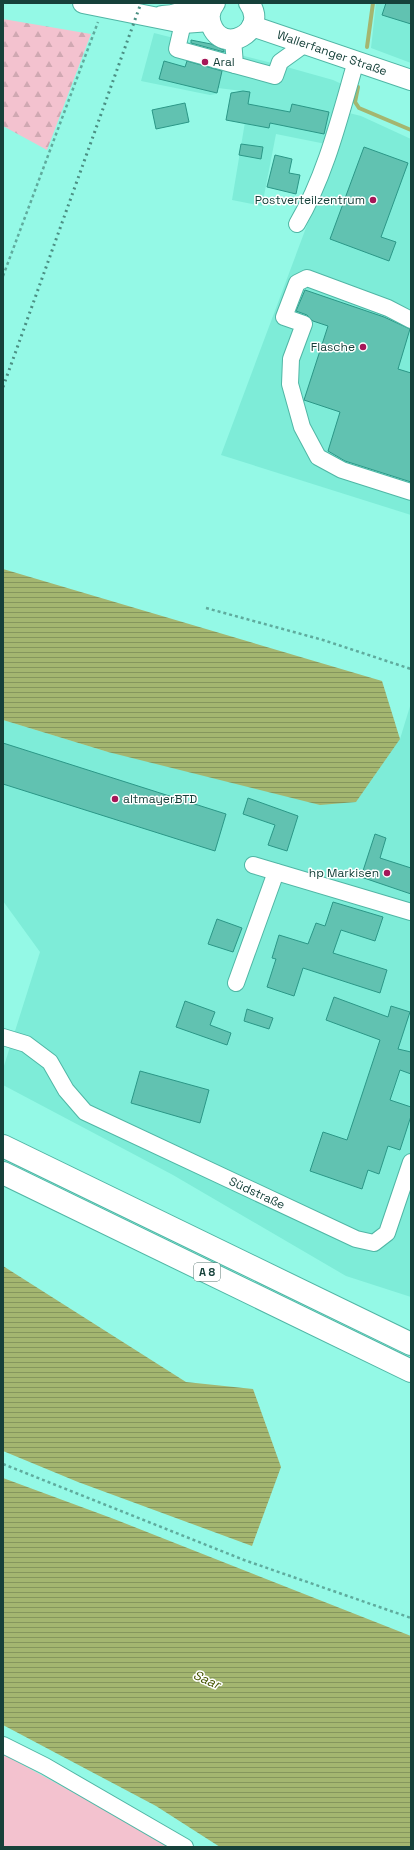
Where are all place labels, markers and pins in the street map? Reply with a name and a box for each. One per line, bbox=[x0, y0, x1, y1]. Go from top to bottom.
place label: Aral bbox=[213, 54, 235, 70]
marker: Aral bbox=[200, 57, 210, 67]
place label: Postverteilzentrum bbox=[255, 192, 365, 208]
marker: Postverteilzentrum bbox=[368, 195, 378, 205]
place label: Flasche bbox=[311, 339, 355, 355]
marker: Flasche bbox=[358, 342, 368, 352]
place label: altmayerBTD bbox=[123, 791, 197, 807]
marker: altmayerBTD bbox=[110, 794, 120, 804]
place label: hp Markisen bbox=[309, 865, 379, 881]
marker: hp Markisen bbox=[382, 868, 392, 878]

